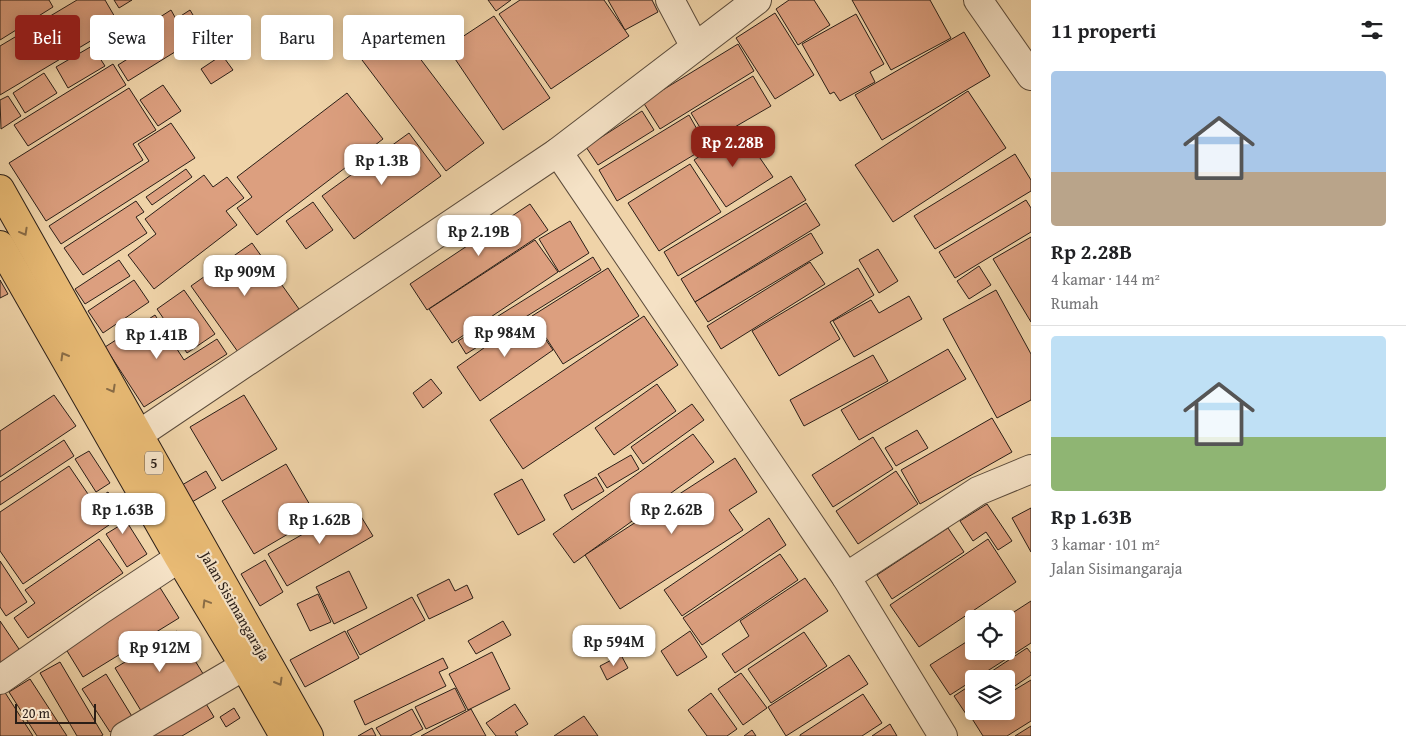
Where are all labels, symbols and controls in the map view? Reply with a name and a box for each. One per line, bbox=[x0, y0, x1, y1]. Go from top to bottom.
chip: Beli bbox=[15, 15, 80, 60]
chip: Sewa bbox=[90, 15, 164, 60]
chip: Filter bbox=[174, 15, 251, 60]
chip: Baru bbox=[261, 15, 333, 60]
chip: Apartemen bbox=[343, 15, 464, 60]
text: 11 properti bbox=[1051, 15, 1156, 46]
icon: filters bbox=[1358, 16, 1386, 44]
icon: home bbox=[1174, 103, 1264, 193]
pin: Rp 2.28B bbox=[681, 126, 785, 168]
text: Rp 2.28B bbox=[702, 130, 764, 154]
pin: Rp 1.3B bbox=[336, 144, 428, 186]
text: Rp 1.3B bbox=[355, 148, 409, 172]
pin: Rp 2.19B bbox=[427, 214, 531, 257]
text: Rp 2.19B bbox=[448, 219, 510, 243]
one-way arrow bbox=[18, 226, 28, 235]
text: Rp 2.28B bbox=[1051, 236, 1132, 267]
pin: Rp 909M bbox=[199, 254, 291, 297]
text: Rp 909M bbox=[214, 259, 276, 283]
text: 4 kamar · 144 m² bbox=[1051, 267, 1160, 291]
text: Rumah bbox=[1051, 291, 1098, 315]
pin: Rp 984M bbox=[459, 316, 551, 358]
pin: Rp 1.41B bbox=[105, 318, 209, 360]
text: Rp 984M bbox=[474, 320, 536, 344]
text: Rp 1.41B bbox=[126, 322, 188, 346]
one-way arrow bbox=[60, 353, 70, 362]
icon: home bbox=[1174, 369, 1264, 459]
one-way arrow bbox=[106, 383, 116, 392]
road number: 5 bbox=[145, 452, 163, 474]
pin: Rp 1.63B bbox=[71, 492, 175, 535]
pin: Rp 2.62B bbox=[620, 492, 724, 535]
text: Rp 1.63B bbox=[92, 497, 154, 521]
text: Rp 2.62B bbox=[641, 497, 703, 521]
text: Rp 1.63B bbox=[1051, 501, 1132, 532]
pin: Rp 1.62B bbox=[268, 502, 372, 545]
text: Rp 1.62B bbox=[289, 507, 351, 531]
text: 3 kamar · 101 m² bbox=[1051, 532, 1160, 556]
street label: Jalan Sisimangaraja bbox=[195, 545, 275, 664]
text: Jalan Sisimangaraja bbox=[1051, 556, 1182, 580]
one-way arrow bbox=[203, 600, 213, 609]
map controls bbox=[965, 610, 1015, 720]
button: locate bbox=[965, 610, 1015, 660]
pin: Rp 594M bbox=[568, 624, 660, 667]
text: Rp 594M bbox=[583, 629, 645, 653]
pin: Rp 912M bbox=[114, 630, 206, 673]
text: Rp 912M bbox=[129, 635, 191, 659]
button: layers bbox=[965, 670, 1015, 720]
one-way arrow bbox=[272, 677, 282, 686]
scale bar bbox=[15, 701, 96, 724]
text: 20 m bbox=[22, 703, 50, 723]

